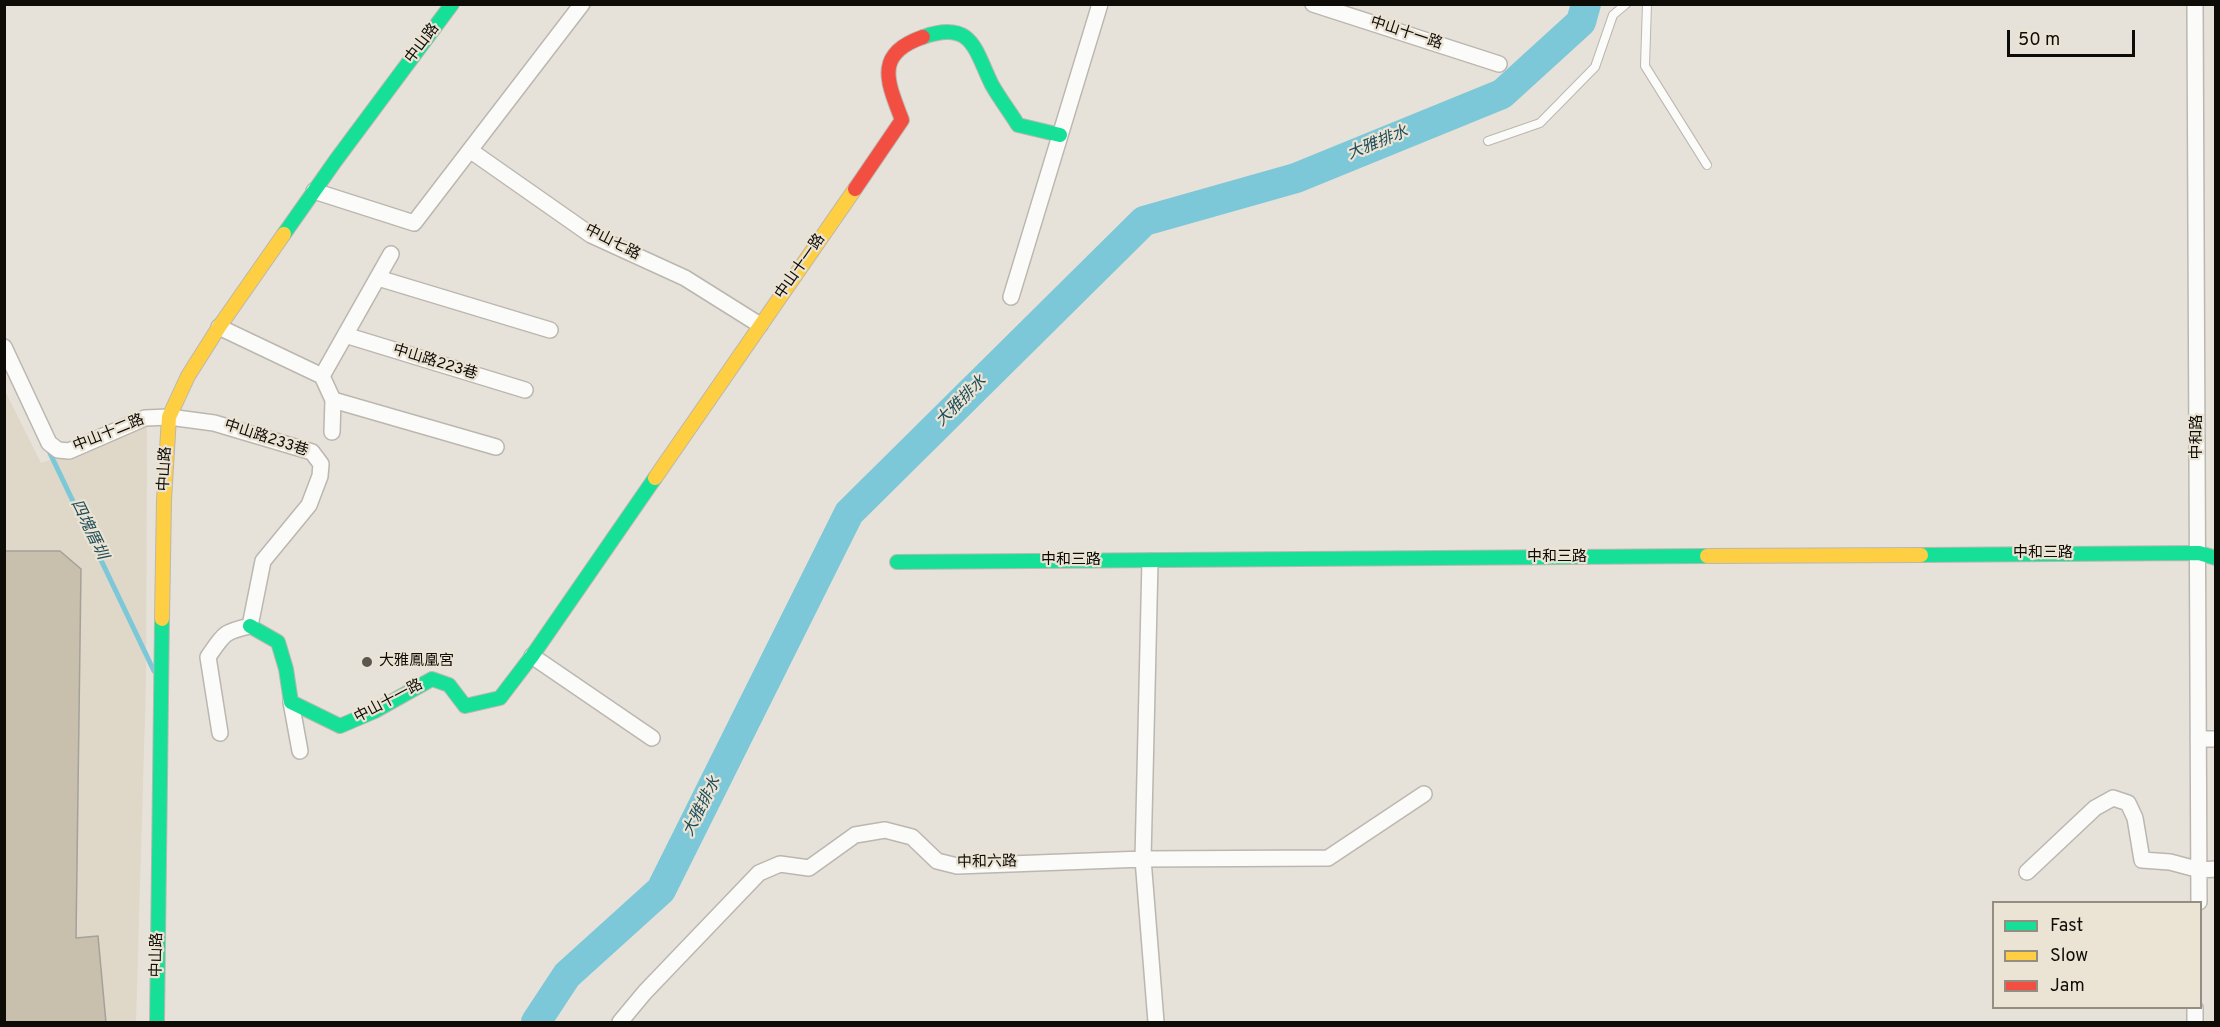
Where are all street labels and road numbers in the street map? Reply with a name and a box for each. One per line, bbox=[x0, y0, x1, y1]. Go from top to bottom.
street label: 中山十一路 bbox=[1368, 14, 1444, 54]
street label: 中山路 bbox=[402, 21, 444, 67]
street label: 中山七路 bbox=[581, 221, 643, 265]
street label: 中山十一路 bbox=[772, 231, 830, 303]
street label: 中山路223巷 bbox=[391, 342, 479, 384]
street label: 中山十二路 bbox=[71, 412, 147, 456]
street label: 中和路 bbox=[2189, 415, 2207, 459]
street label: 中山路233巷 bbox=[222, 417, 310, 461]
street label: 中山路 bbox=[156, 446, 176, 492]
street label: 中和三路 bbox=[2013, 545, 2073, 563]
street label: 中和三路 bbox=[1527, 549, 1587, 567]
street label: 中和三路 bbox=[1041, 552, 1101, 570]
street label: 中山十一路 bbox=[352, 676, 426, 728]
street label: 中和六路 bbox=[957, 853, 1017, 873]
street label: 中山路 bbox=[149, 932, 167, 978]

